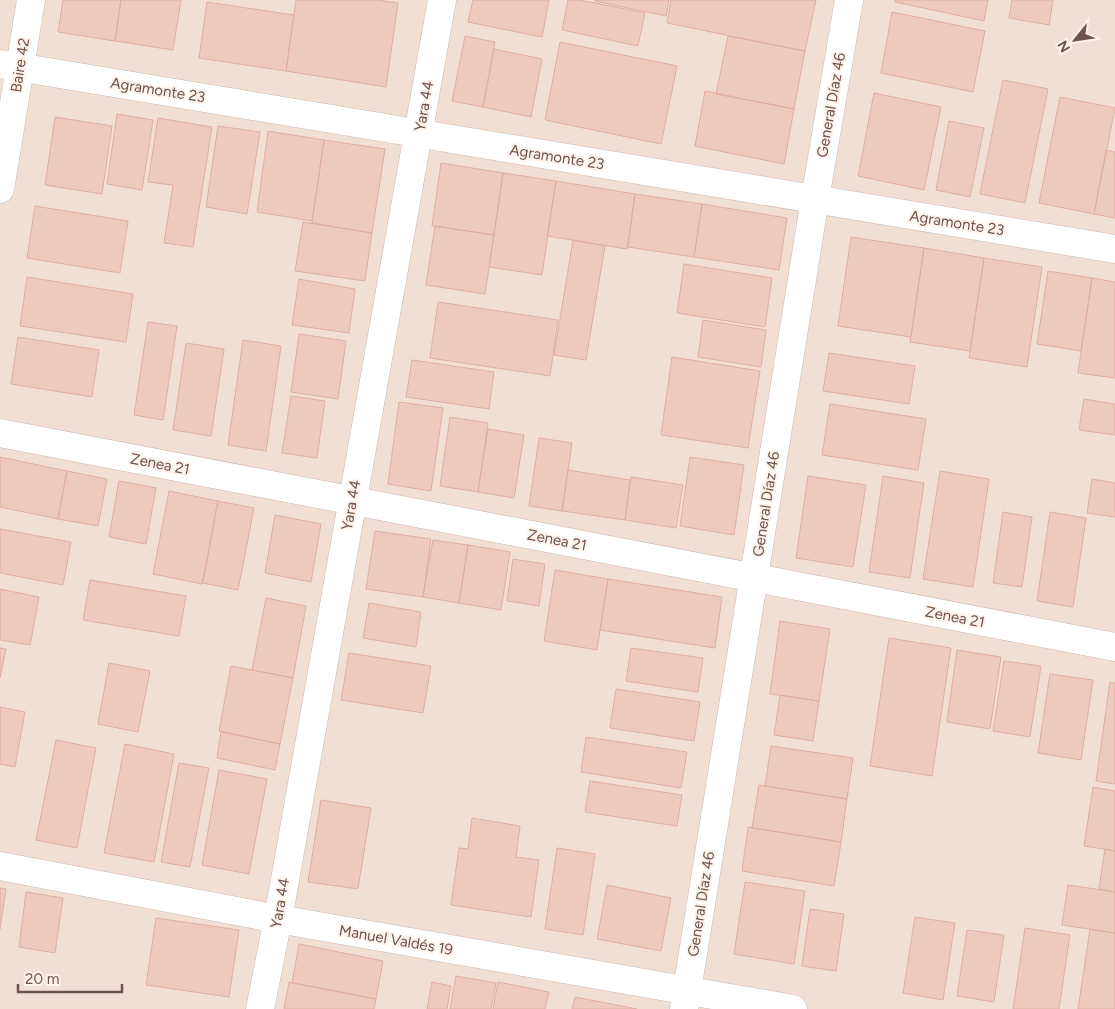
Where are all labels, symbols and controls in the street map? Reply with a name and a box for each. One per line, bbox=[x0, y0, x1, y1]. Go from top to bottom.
north arrow bbox=[1050, 15, 1100, 65]
street label: Baire 42 bbox=[7, 36, 33, 94]
text: N bbox=[1054, 37, 1074, 55]
street label: General Díaz 46 bbox=[813, 51, 849, 159]
street label: Agramonte 23 bbox=[109, 74, 207, 106]
street label: Yara 44 bbox=[411, 79, 437, 133]
street label: Agramonte 23 bbox=[508, 141, 606, 173]
street label: Agramonte 23 bbox=[908, 207, 1006, 239]
street label: Zenea 21 bbox=[129, 449, 191, 479]
street label: General Díaz 46 bbox=[749, 450, 783, 558]
street label: Yara 44 bbox=[338, 478, 364, 532]
street label: Zenea 21 bbox=[526, 525, 588, 555]
street label: Zenea 21 bbox=[924, 602, 986, 632]
street label: General Díaz 46 bbox=[684, 850, 718, 958]
street label: Yara 44 bbox=[267, 876, 293, 930]
street label: Manuel Valdés 19 bbox=[338, 921, 454, 959]
scale bar bbox=[18, 962, 121, 994]
text: 20 m bbox=[25, 970, 59, 988]

